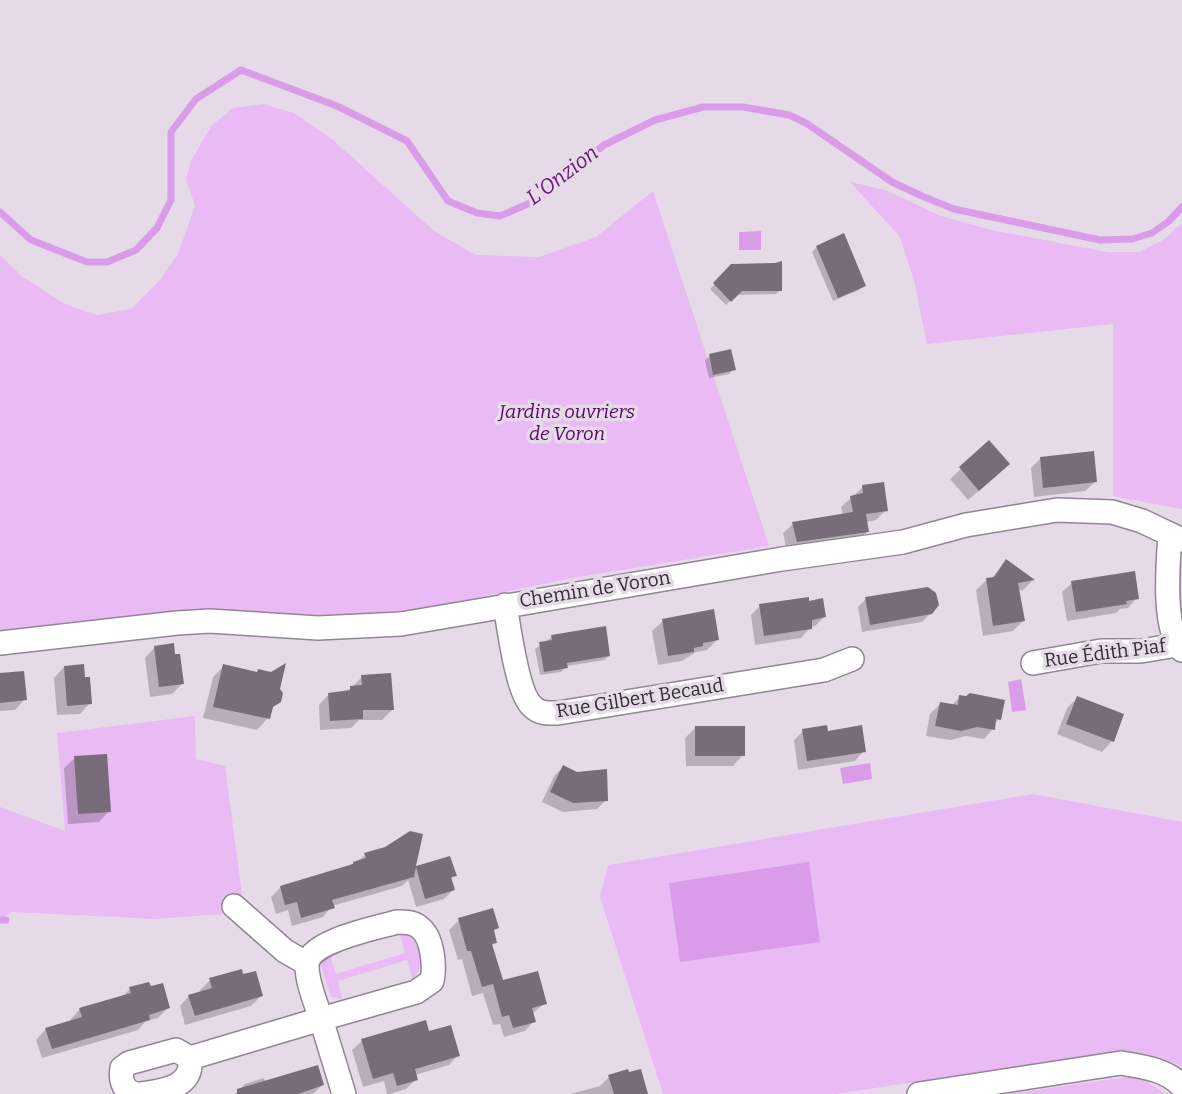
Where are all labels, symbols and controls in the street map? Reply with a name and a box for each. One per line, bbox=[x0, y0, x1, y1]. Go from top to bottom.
water label: L'Onzion bbox=[522, 141, 604, 211]
park label: Jardins ouvriers de Voron bbox=[499, 402, 635, 446]
street label: Chemin de Voron bbox=[518, 567, 672, 613]
street label: Rue Édith Piaf bbox=[1043, 635, 1167, 673]
street label: Rue Gilbert Becaud bbox=[555, 675, 725, 723]

